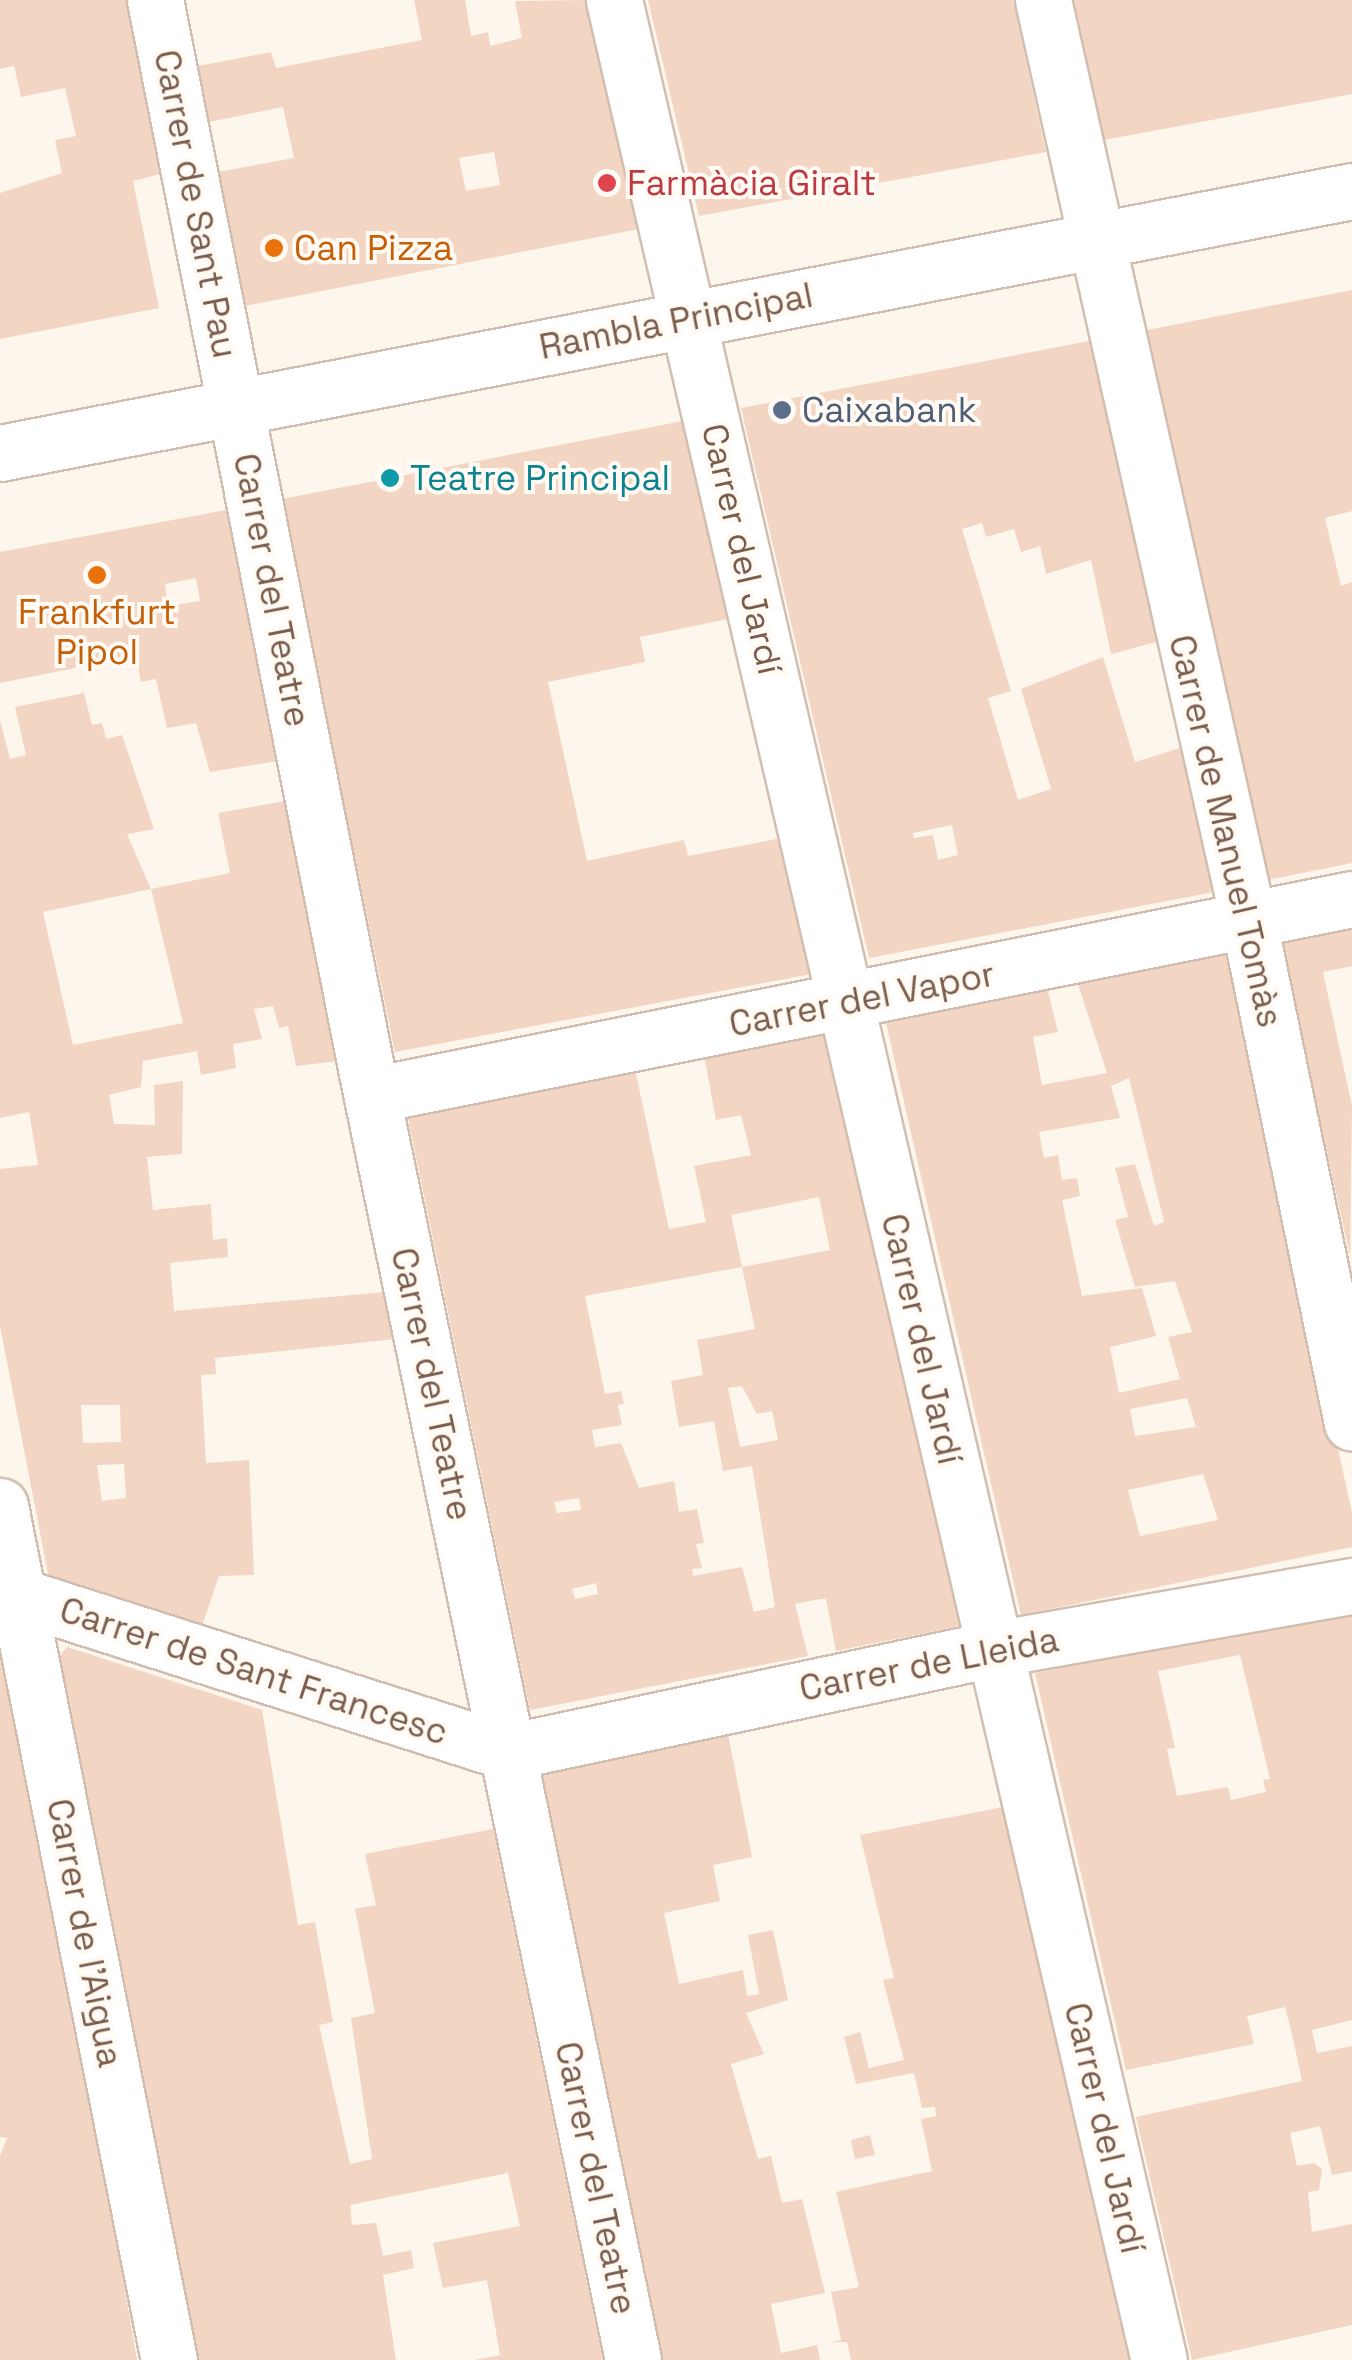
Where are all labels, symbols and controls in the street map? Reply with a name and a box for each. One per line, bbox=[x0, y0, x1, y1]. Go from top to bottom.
street label: Carrer de Sant Pau bbox=[146, 46, 246, 362]
place label: Farmàcia Giralt bbox=[627, 162, 876, 204]
marker: Farmàcia Giralt bbox=[596, 172, 618, 194]
place label: Can Pizza bbox=[294, 227, 453, 269]
marker: Can Pizza bbox=[263, 237, 285, 259]
street label: Rambla Principal bbox=[536, 274, 816, 368]
place label: Caixabank bbox=[802, 389, 977, 431]
marker: Caixabank bbox=[771, 399, 793, 421]
street label: Carrer del Jardí bbox=[693, 420, 791, 678]
street label: Carrer del Teatre bbox=[225, 449, 319, 731]
place label: Teatre Principal bbox=[410, 457, 670, 499]
marker: Teatre Principal bbox=[379, 467, 401, 489]
marker: Frankfurt Pipol bbox=[86, 564, 108, 586]
place label: Frankfurt Pipol bbox=[18, 591, 176, 673]
street label: Carrer de Manuel Tomàs bbox=[1160, 630, 1292, 1032]
street label: Carrer del Vapor bbox=[725, 953, 999, 1045]
street label: Carrer del Jardí bbox=[873, 1210, 971, 1468]
street label: Carrer del Teatre bbox=[383, 1244, 481, 1524]
street label: Carrer de Sant Francesc bbox=[55, 1588, 453, 1754]
street label: Carrer de Lleida bbox=[796, 1618, 1062, 1710]
street label: Carrer de l'Aigua bbox=[38, 1795, 132, 2071]
street label: Carrer del Jardí bbox=[1056, 1999, 1154, 2257]
street label: Carrer del Teatre bbox=[547, 2038, 645, 2318]

